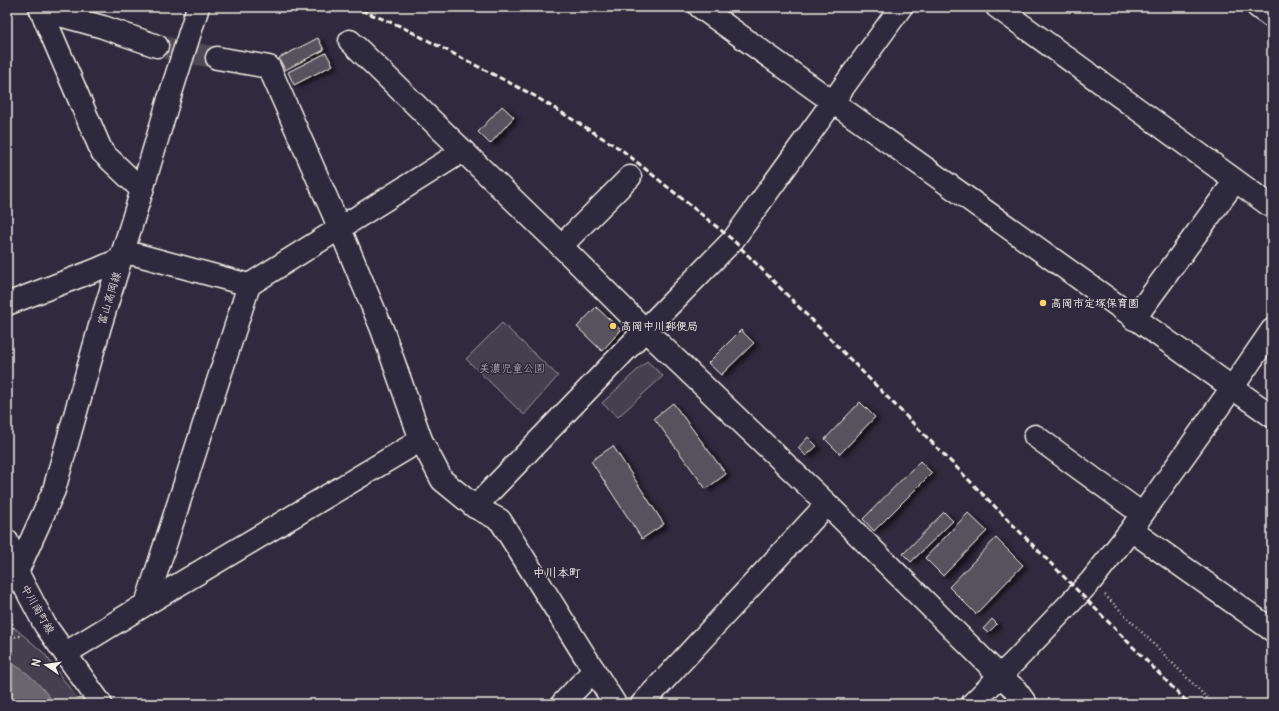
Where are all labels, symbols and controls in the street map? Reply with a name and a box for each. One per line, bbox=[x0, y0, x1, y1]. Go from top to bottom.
street label: 富山高岡線 bbox=[94, 270, 124, 326]
place label: 高岡市定塚保育園 bbox=[1051, 296, 1139, 310]
marker: 高岡市定塚保育園 bbox=[1038, 298, 1048, 308]
place label: 高岡中川郵便局 bbox=[621, 319, 698, 333]
marker: 高岡中川郵便局 bbox=[608, 321, 618, 331]
park label: 美濃児童公園 bbox=[479, 361, 545, 375]
district label: 中川本町 bbox=[533, 565, 581, 580]
street label: 中川南町線 bbox=[18, 582, 58, 636]
north arrow bbox=[26, 645, 66, 685]
text: N bbox=[29, 657, 44, 668]

